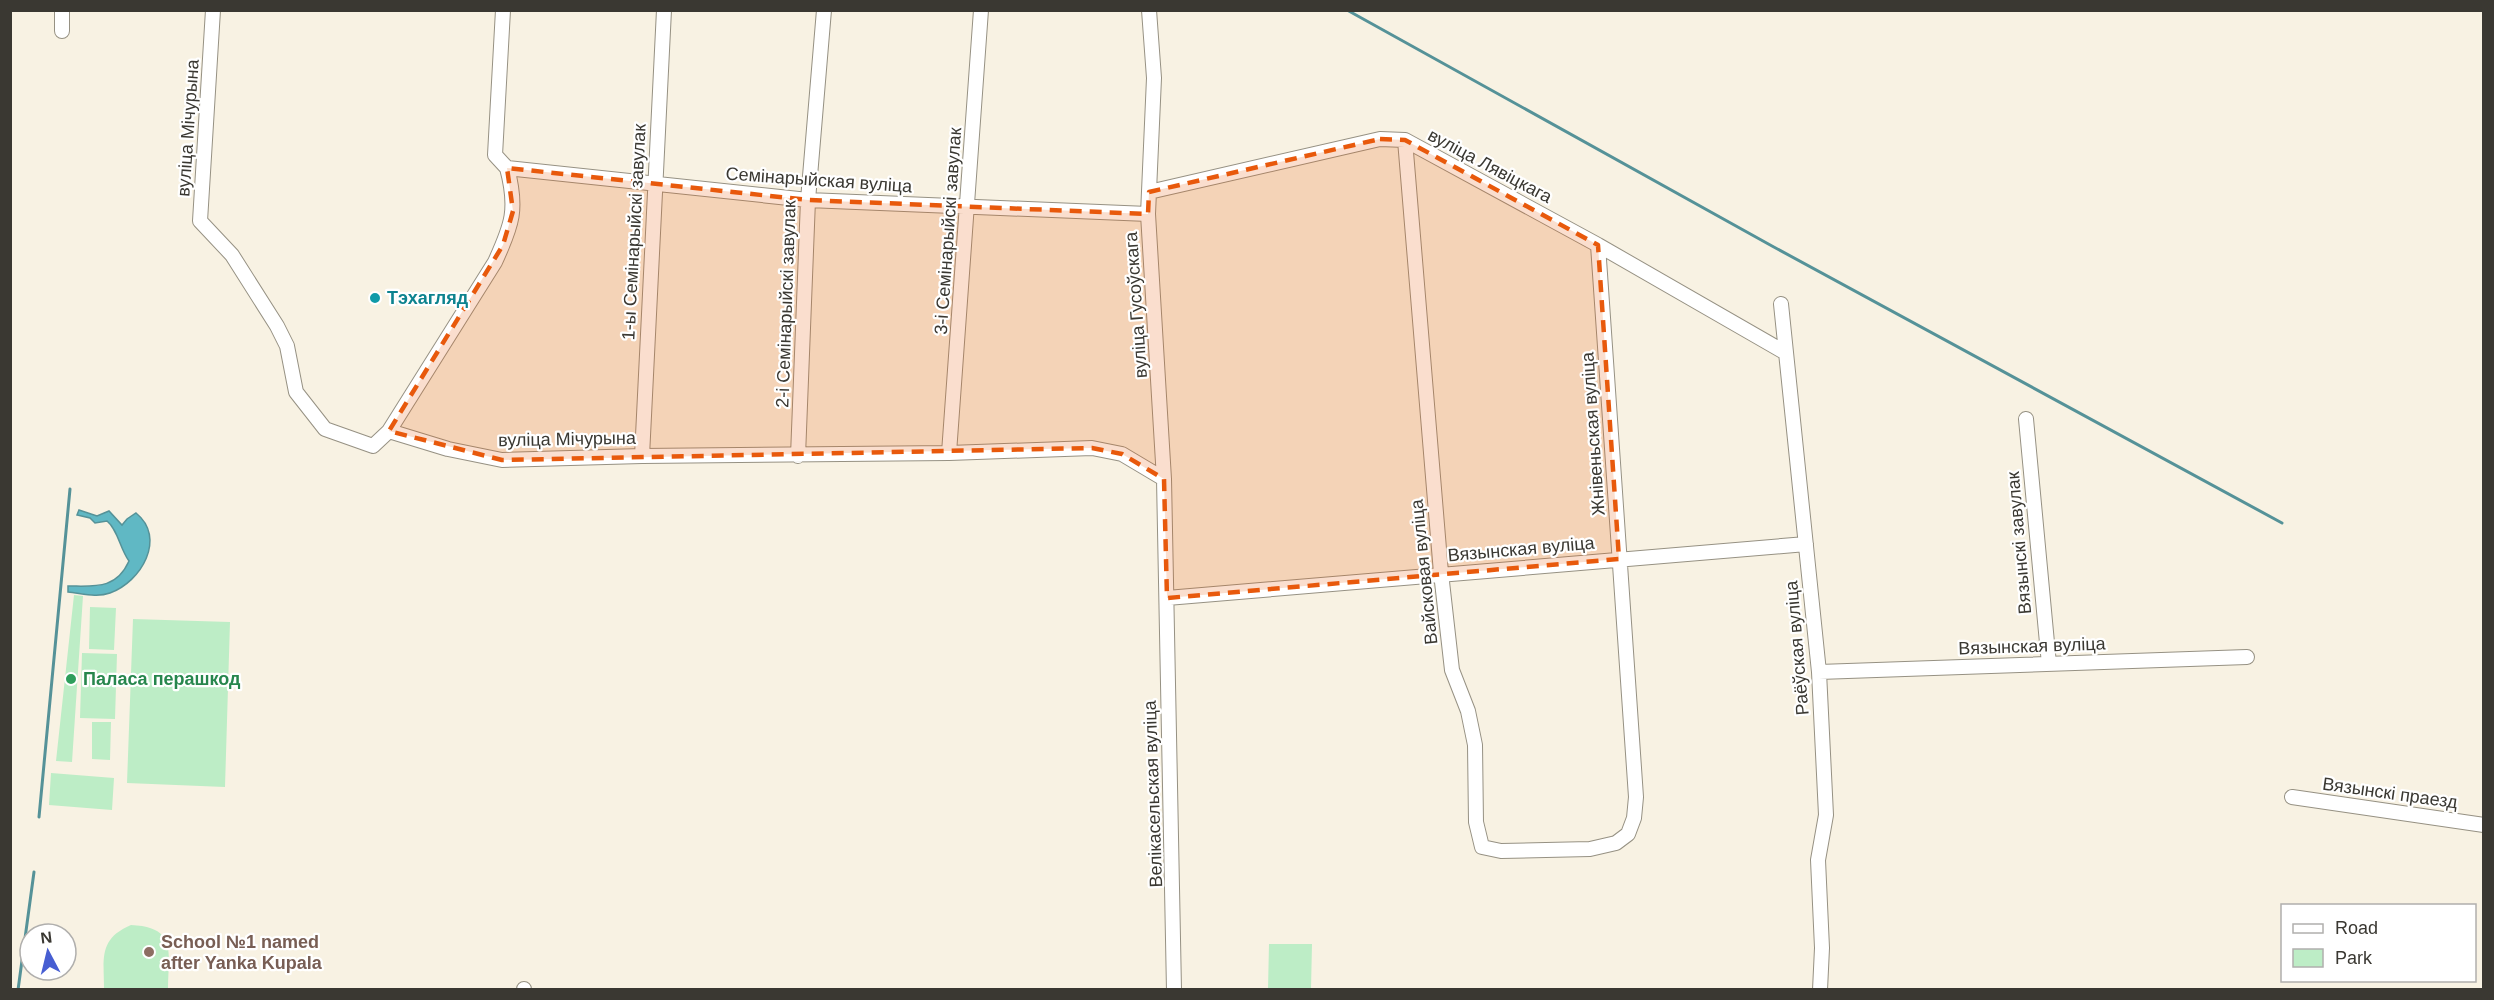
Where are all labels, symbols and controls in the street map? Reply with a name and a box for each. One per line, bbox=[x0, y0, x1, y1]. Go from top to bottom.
street label: вуліца Мічурына bbox=[173, 58, 203, 197]
street label: 1-ы Семінарыйскі завулак bbox=[618, 123, 650, 341]
street label: вуліца Лявіцкага bbox=[1425, 125, 1556, 208]
street label: 3-і Семінарыйскі завулак bbox=[931, 127, 965, 335]
street label: Семінарыйская вуліца bbox=[725, 164, 914, 197]
street label: 2-і Семінарыйскі завулак bbox=[772, 200, 800, 408]
street label: вуліца Гусоўскага bbox=[1121, 230, 1151, 379]
place label: Тэхагляд bbox=[387, 288, 469, 308]
marker: Тэхагляд bbox=[368, 291, 382, 305]
street label: Жнівеньская вуліца bbox=[1577, 351, 1609, 516]
street label: вуліца Мічурына bbox=[498, 428, 637, 450]
street label: Вязынскі завулак bbox=[2003, 471, 2035, 615]
street label: Вайсковая вуліца bbox=[1406, 497, 1442, 646]
street label: Вязынская вуліца bbox=[1447, 533, 1596, 565]
street label: Раёўская вуліца bbox=[1781, 579, 1813, 716]
street label: Вязынская вуліца bbox=[1958, 633, 2107, 659]
place label: Паласа перашкод bbox=[83, 669, 241, 689]
marker: Паласа перашкод bbox=[64, 672, 78, 686]
street label: Велікасельская вуліца bbox=[1140, 699, 1166, 888]
street label: Вязынскі праезд bbox=[2321, 774, 2459, 812]
legend bbox=[2281, 904, 2476, 982]
text: Road bbox=[2335, 918, 2378, 938]
north arrow bbox=[18, 922, 78, 982]
text: N bbox=[39, 928, 53, 947]
place label: School №1 named after Yanka Kupala bbox=[161, 932, 323, 973]
marker: School №1 named after Yanka Kupala bbox=[142, 945, 156, 959]
text: Park bbox=[2335, 948, 2373, 968]

